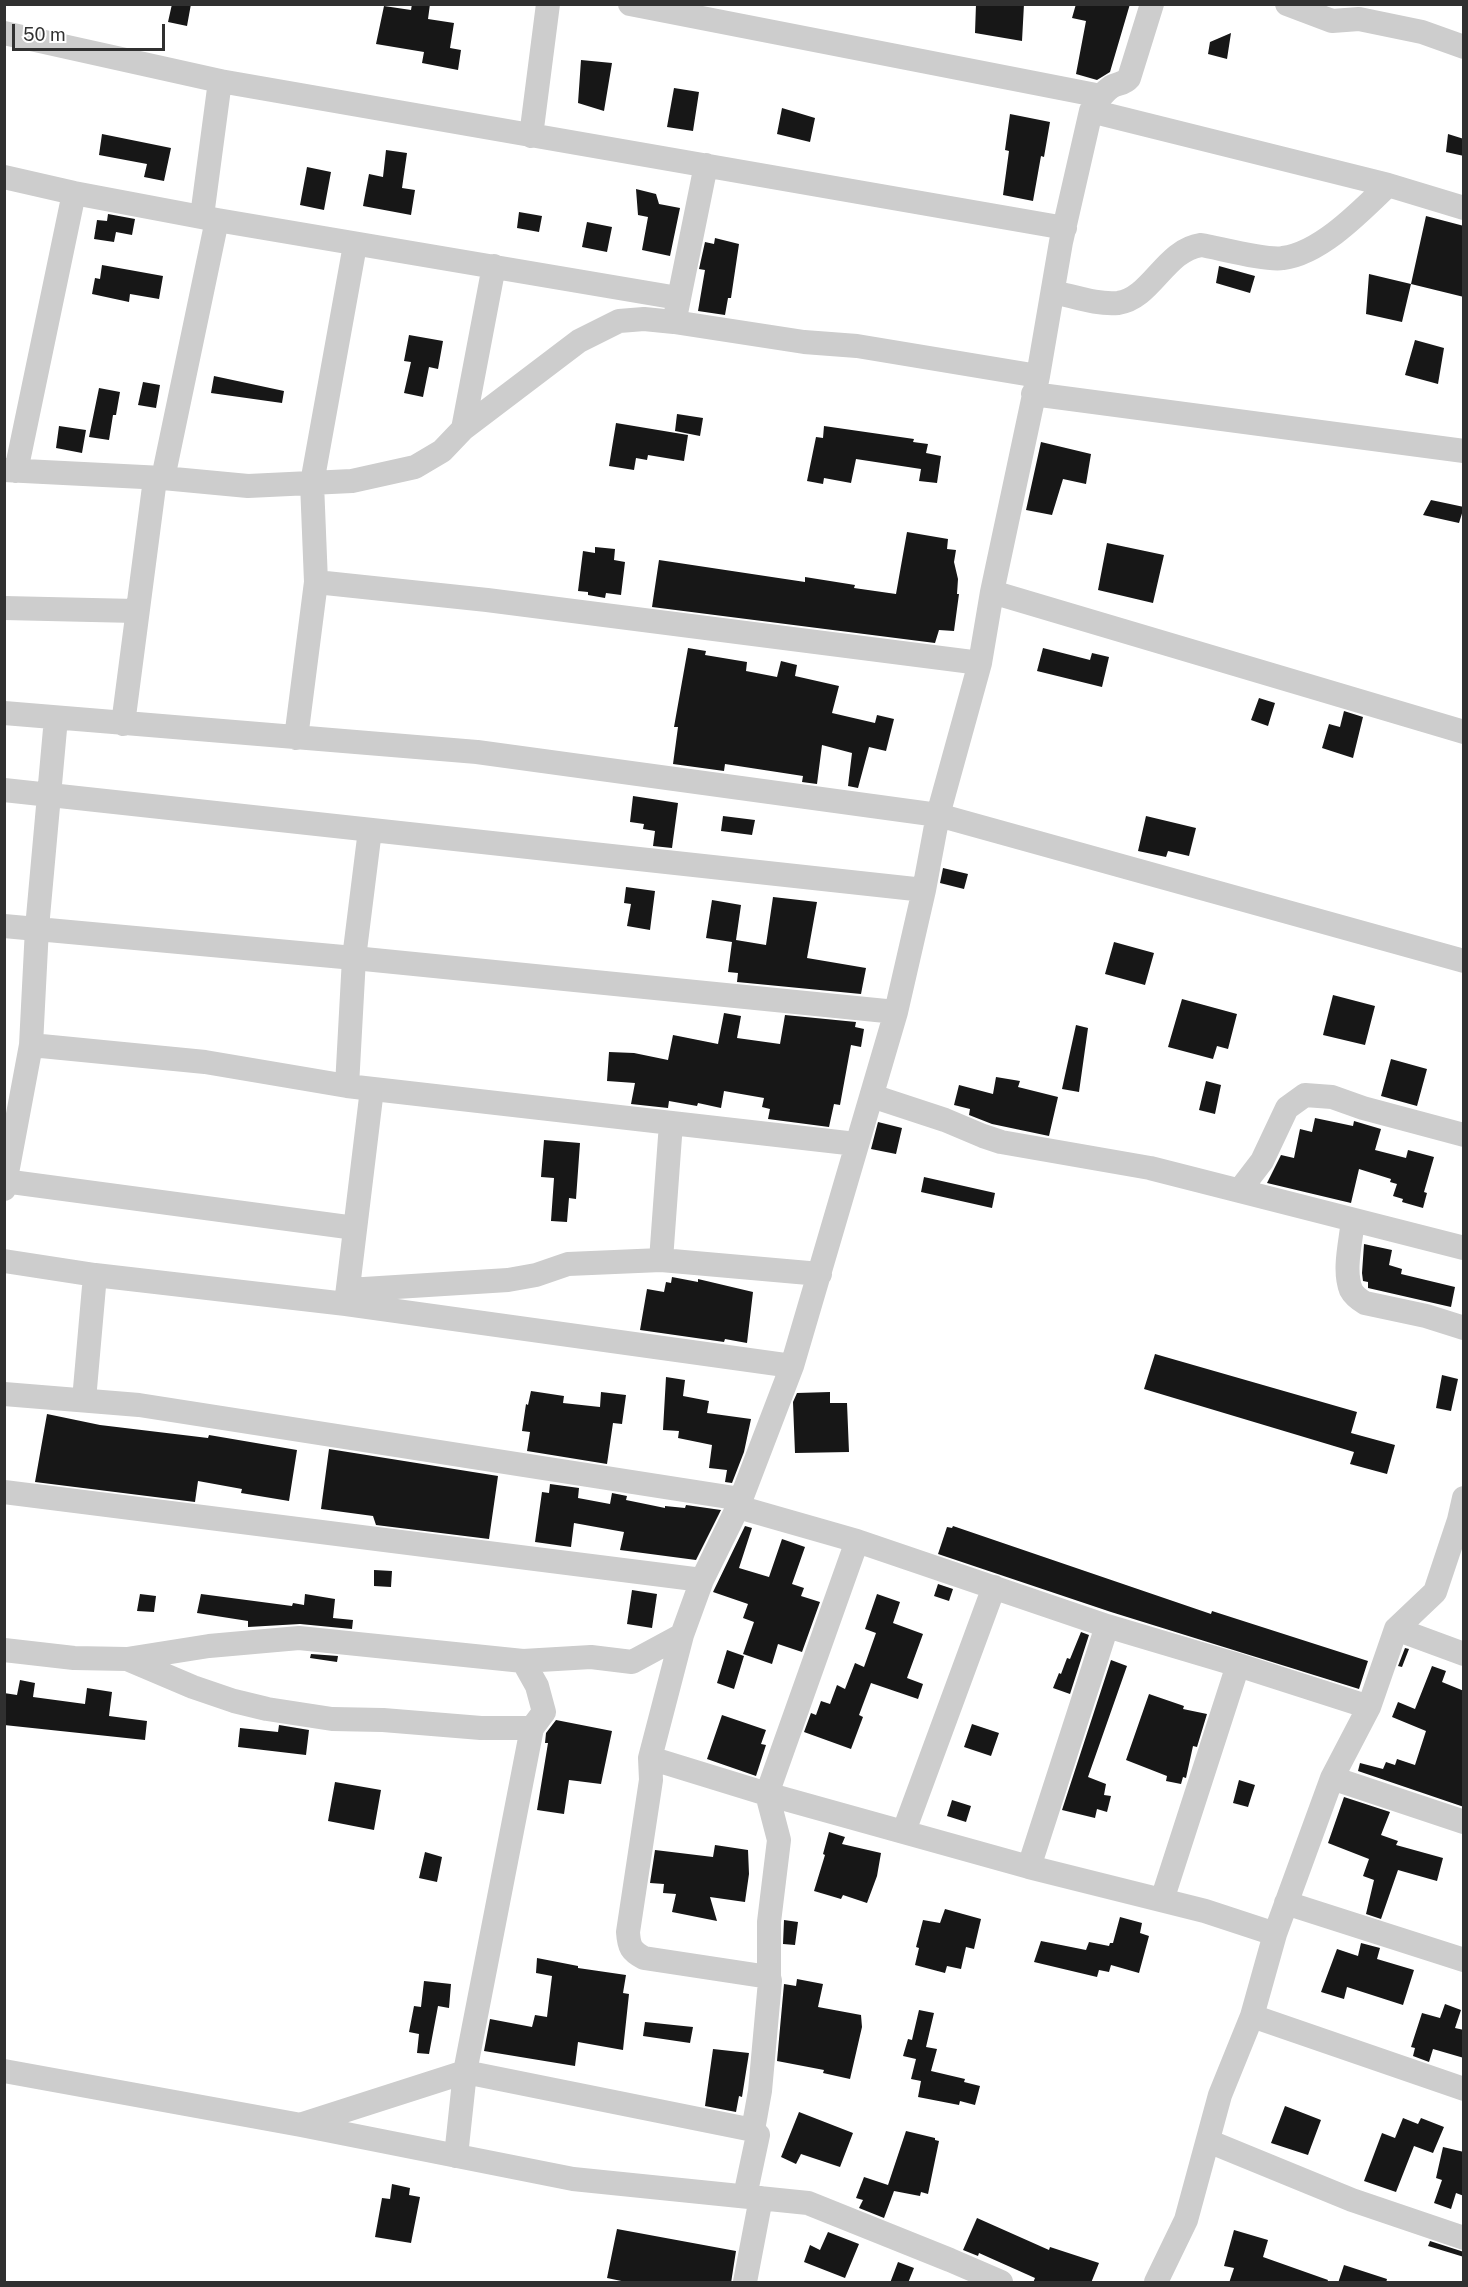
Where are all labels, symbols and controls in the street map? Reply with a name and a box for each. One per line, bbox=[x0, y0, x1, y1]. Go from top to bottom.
scale bar bbox=[15, 12, 168, 50]
text: 50 m bbox=[23, 24, 66, 45]

